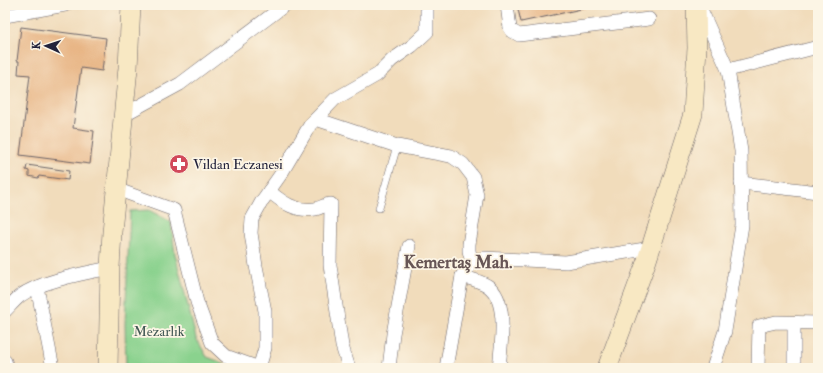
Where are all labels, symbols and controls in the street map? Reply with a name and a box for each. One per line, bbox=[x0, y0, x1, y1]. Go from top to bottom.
north arrow bbox=[26, 26, 66, 66]
text: K bbox=[30, 40, 43, 50]
pharmacy icon: Vildan Eczanesi bbox=[168, 153, 190, 175]
place label: Vildan Eczanesi bbox=[193, 156, 283, 173]
district label: Kemertaş Mah. bbox=[404, 251, 513, 274]
park label: Mezarlık bbox=[134, 323, 185, 340]

